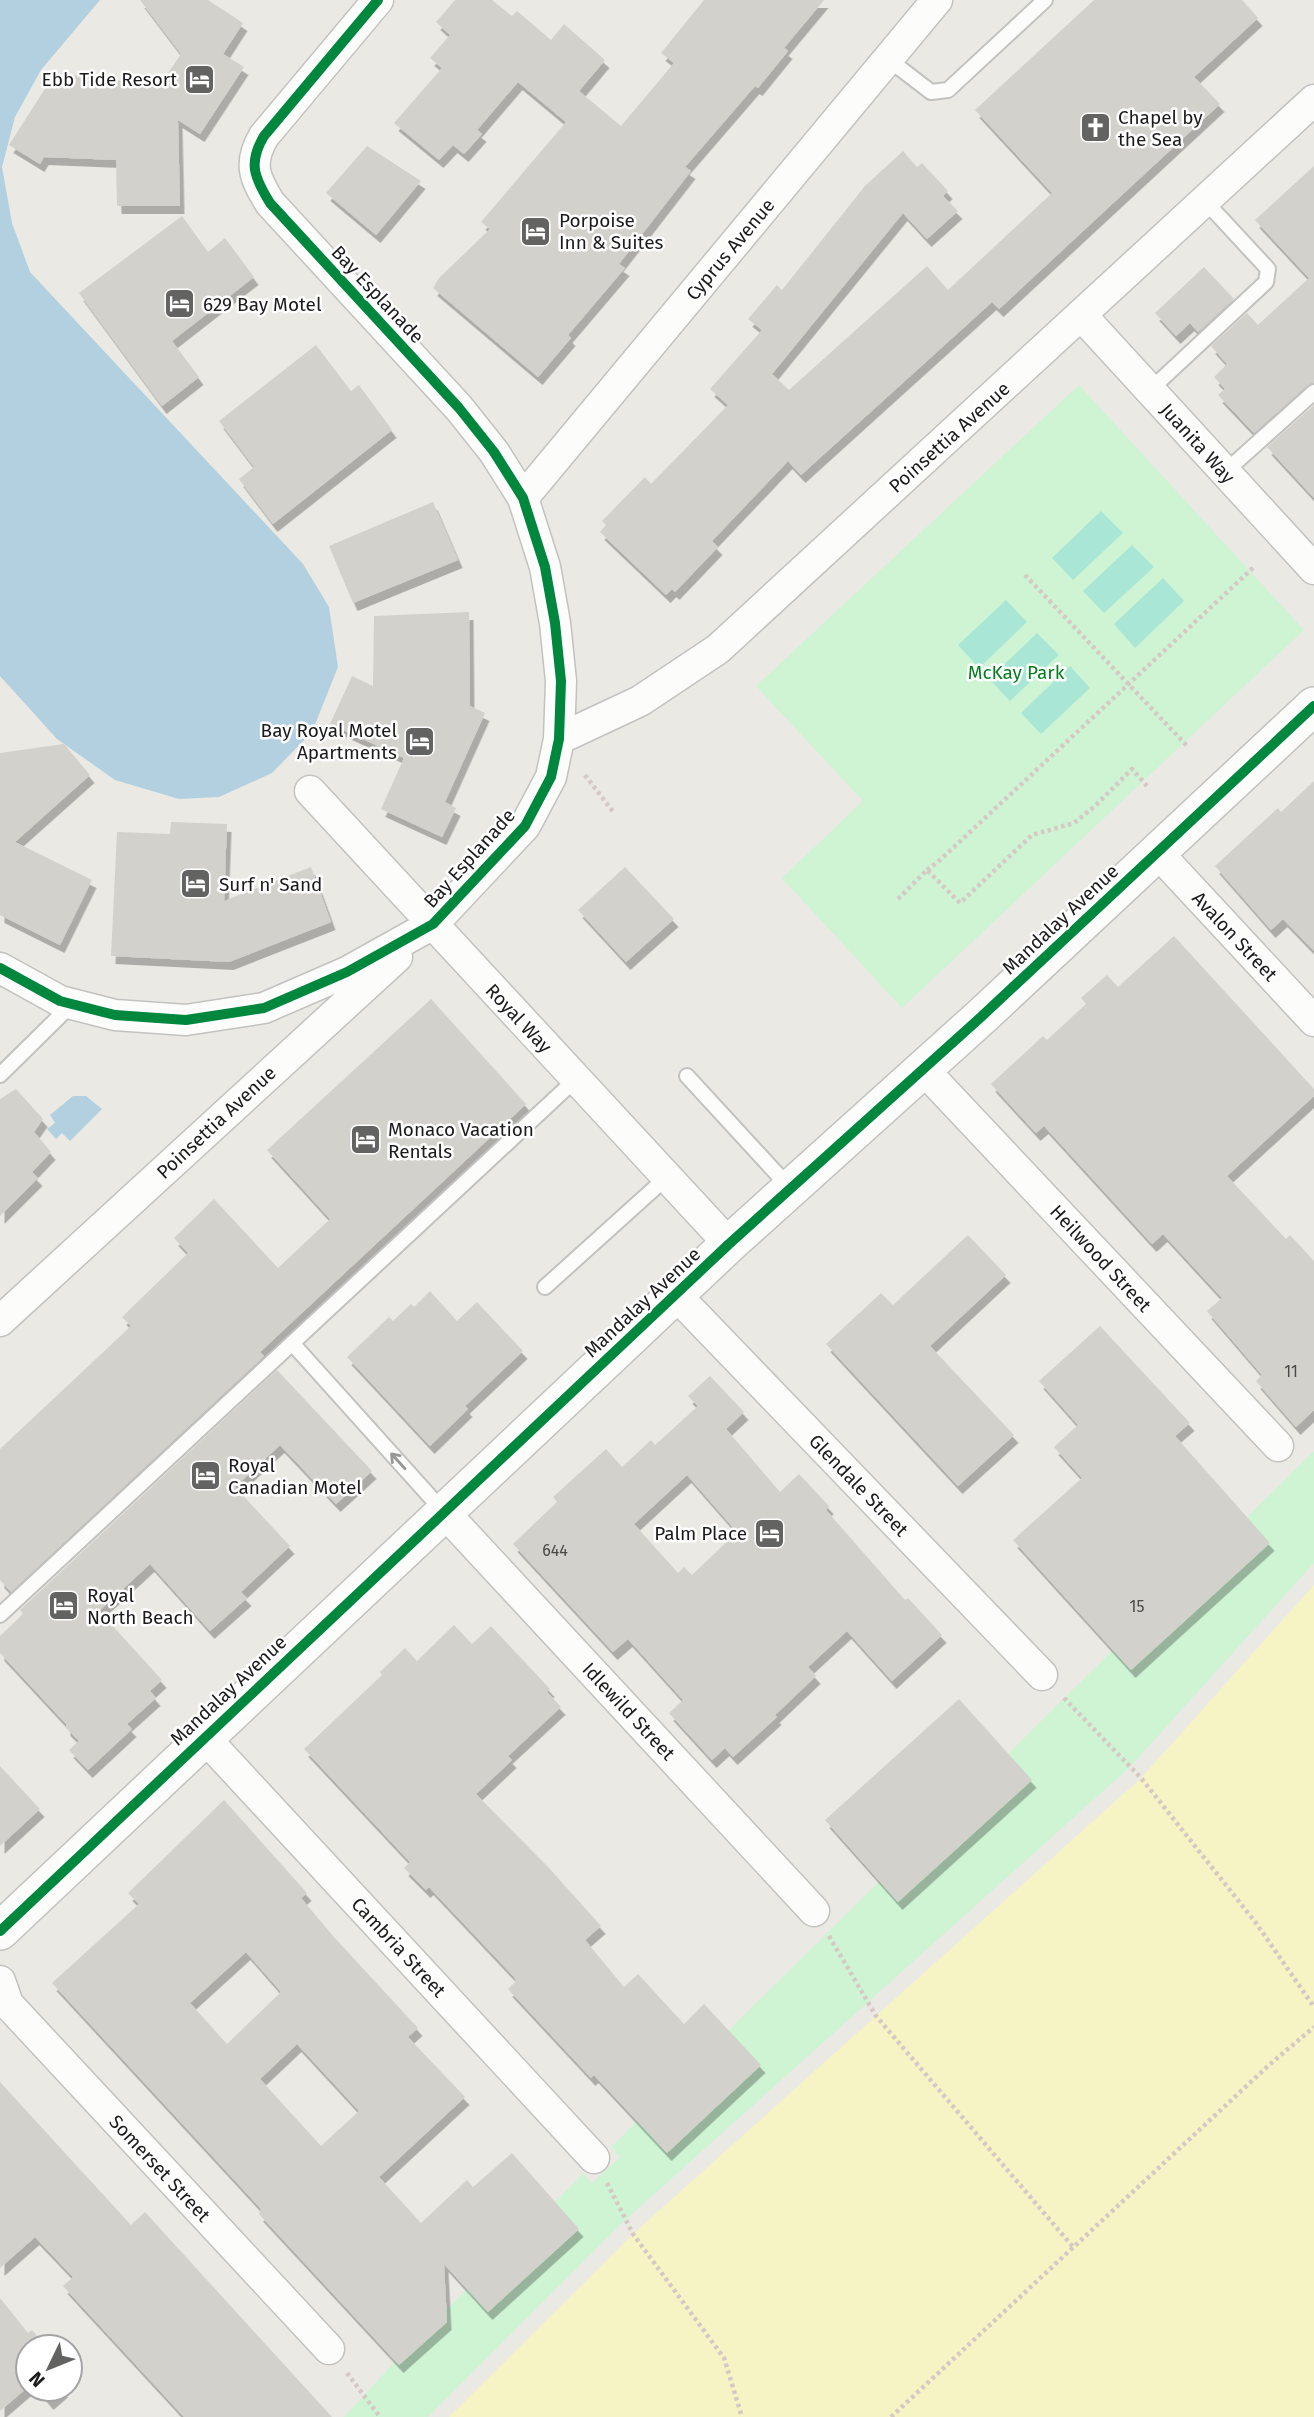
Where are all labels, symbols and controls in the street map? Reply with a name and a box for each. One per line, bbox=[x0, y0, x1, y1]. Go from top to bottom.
hotel icon: Ebb Tide Resort bbox=[183, 62, 217, 96]
place label: Ebb Tide Resort bbox=[42, 68, 177, 91]
place label: Chapel by the Sea bbox=[1118, 106, 1203, 151]
church icon: Chapel by the Sea bbox=[1078, 111, 1112, 145]
street label: Cyprus Avenue bbox=[681, 194, 780, 305]
place label: Porpoise Inn & Suites bbox=[559, 209, 663, 254]
hotel icon: Porpoise Inn & Suites bbox=[519, 214, 553, 248]
street label: Bay Esplanade bbox=[327, 241, 429, 348]
hotel icon: 629 Bay Motel bbox=[163, 287, 197, 321]
place label: 629 Bay Motel bbox=[203, 293, 322, 316]
street label: Poinsettia Avenue bbox=[884, 377, 1015, 498]
street label: Juanita Way bbox=[1156, 398, 1240, 489]
park label: McKay Park bbox=[968, 661, 1065, 684]
place label: Bay Royal Motel Apartments bbox=[261, 719, 397, 764]
hotel icon: Bay Royal Motel Apartments bbox=[403, 724, 437, 758]
street label: Bay Esplanade bbox=[419, 804, 520, 913]
street label: Mandalay Avenue bbox=[997, 860, 1123, 979]
hotel icon: Surf n' Sand bbox=[179, 867, 213, 901]
place label: Surf n' Sand bbox=[219, 873, 322, 896]
street label: Avalon Street bbox=[1187, 887, 1282, 986]
street label: Royal Way bbox=[481, 979, 557, 1058]
street label: Poinsettia Avenue bbox=[152, 1061, 281, 1184]
place label: Monaco Vacation Rentals bbox=[388, 1118, 534, 1163]
hotel icon: Monaco Vacation Rentals bbox=[348, 1123, 382, 1157]
street label: Heilwood Street bbox=[1045, 1200, 1156, 1317]
street label: Mandalay Avenue bbox=[579, 1243, 705, 1362]
house number: 11 bbox=[1284, 1362, 1298, 1381]
street label: Glendale Street bbox=[804, 1430, 913, 1541]
one-way arrow bbox=[390, 1453, 407, 1470]
place label: Royal Canadian Motel bbox=[228, 1454, 362, 1499]
hotel icon: Royal Canadian Motel bbox=[188, 1459, 222, 1493]
hotel icon: Palm Place bbox=[753, 1516, 787, 1550]
place label: Palm Place bbox=[654, 1522, 747, 1545]
house number: 644 bbox=[542, 1541, 568, 1560]
place label: Royal North Beach bbox=[87, 1584, 194, 1629]
hotel icon: Royal North Beach bbox=[47, 1589, 81, 1623]
house number: 15 bbox=[1130, 1597, 1144, 1616]
street label: Mandalay Avenue bbox=[165, 1631, 291, 1750]
street label: Idlewild Street bbox=[578, 1658, 680, 1765]
street label: Cambria Street bbox=[347, 1893, 451, 2002]
street label: Somerset Street bbox=[104, 2110, 215, 2227]
north arrow bbox=[14, 2333, 84, 2403]
text: N bbox=[24, 2367, 50, 2392]

